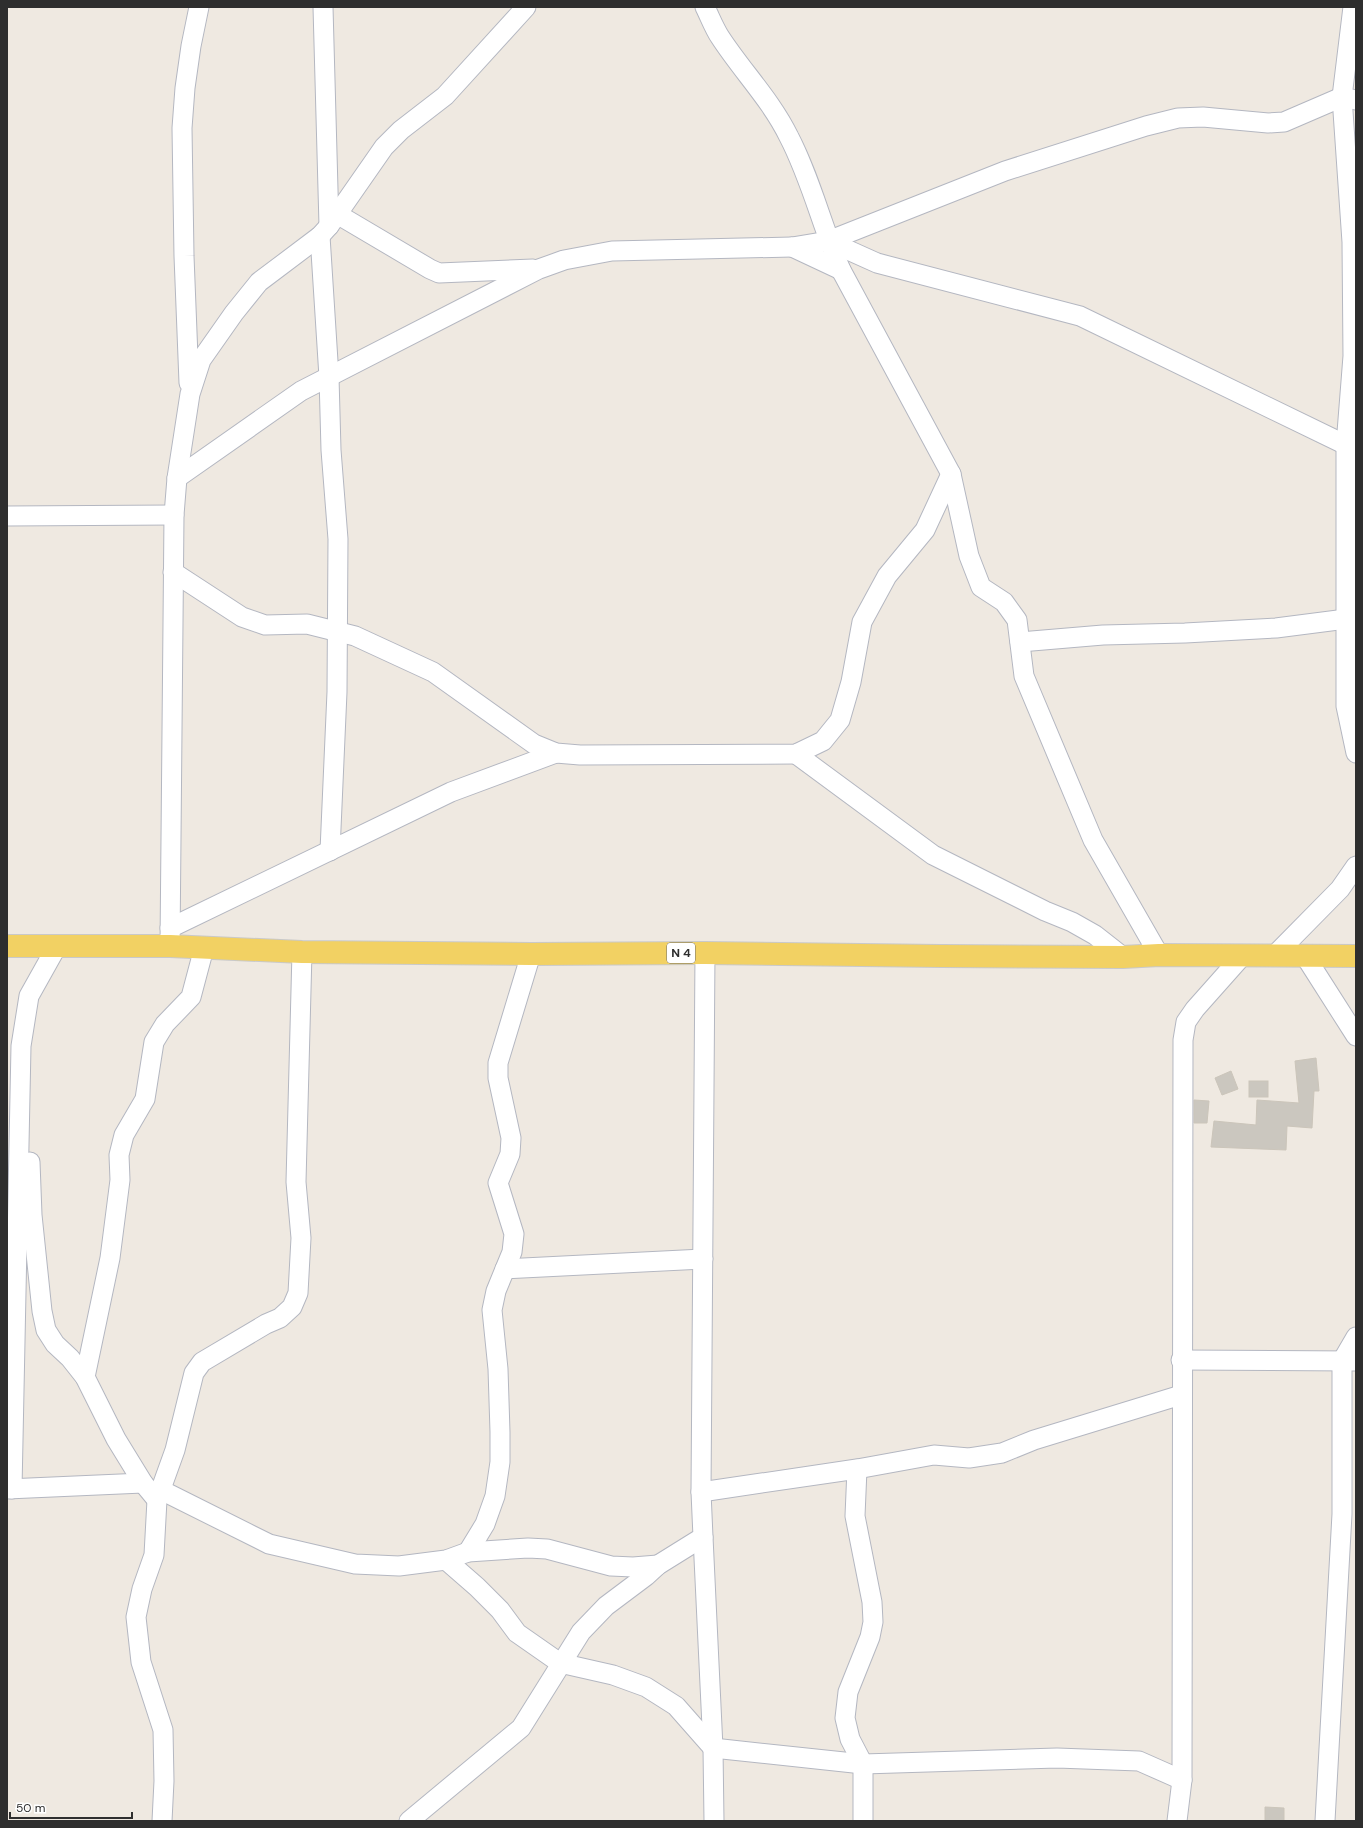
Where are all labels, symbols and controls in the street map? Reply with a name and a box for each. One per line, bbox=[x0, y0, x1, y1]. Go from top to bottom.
road number: N 4 bbox=[667, 943, 695, 963]
scale bar bbox=[10, 1794, 132, 1820]
text: 50 m bbox=[16, 1800, 45, 1816]

